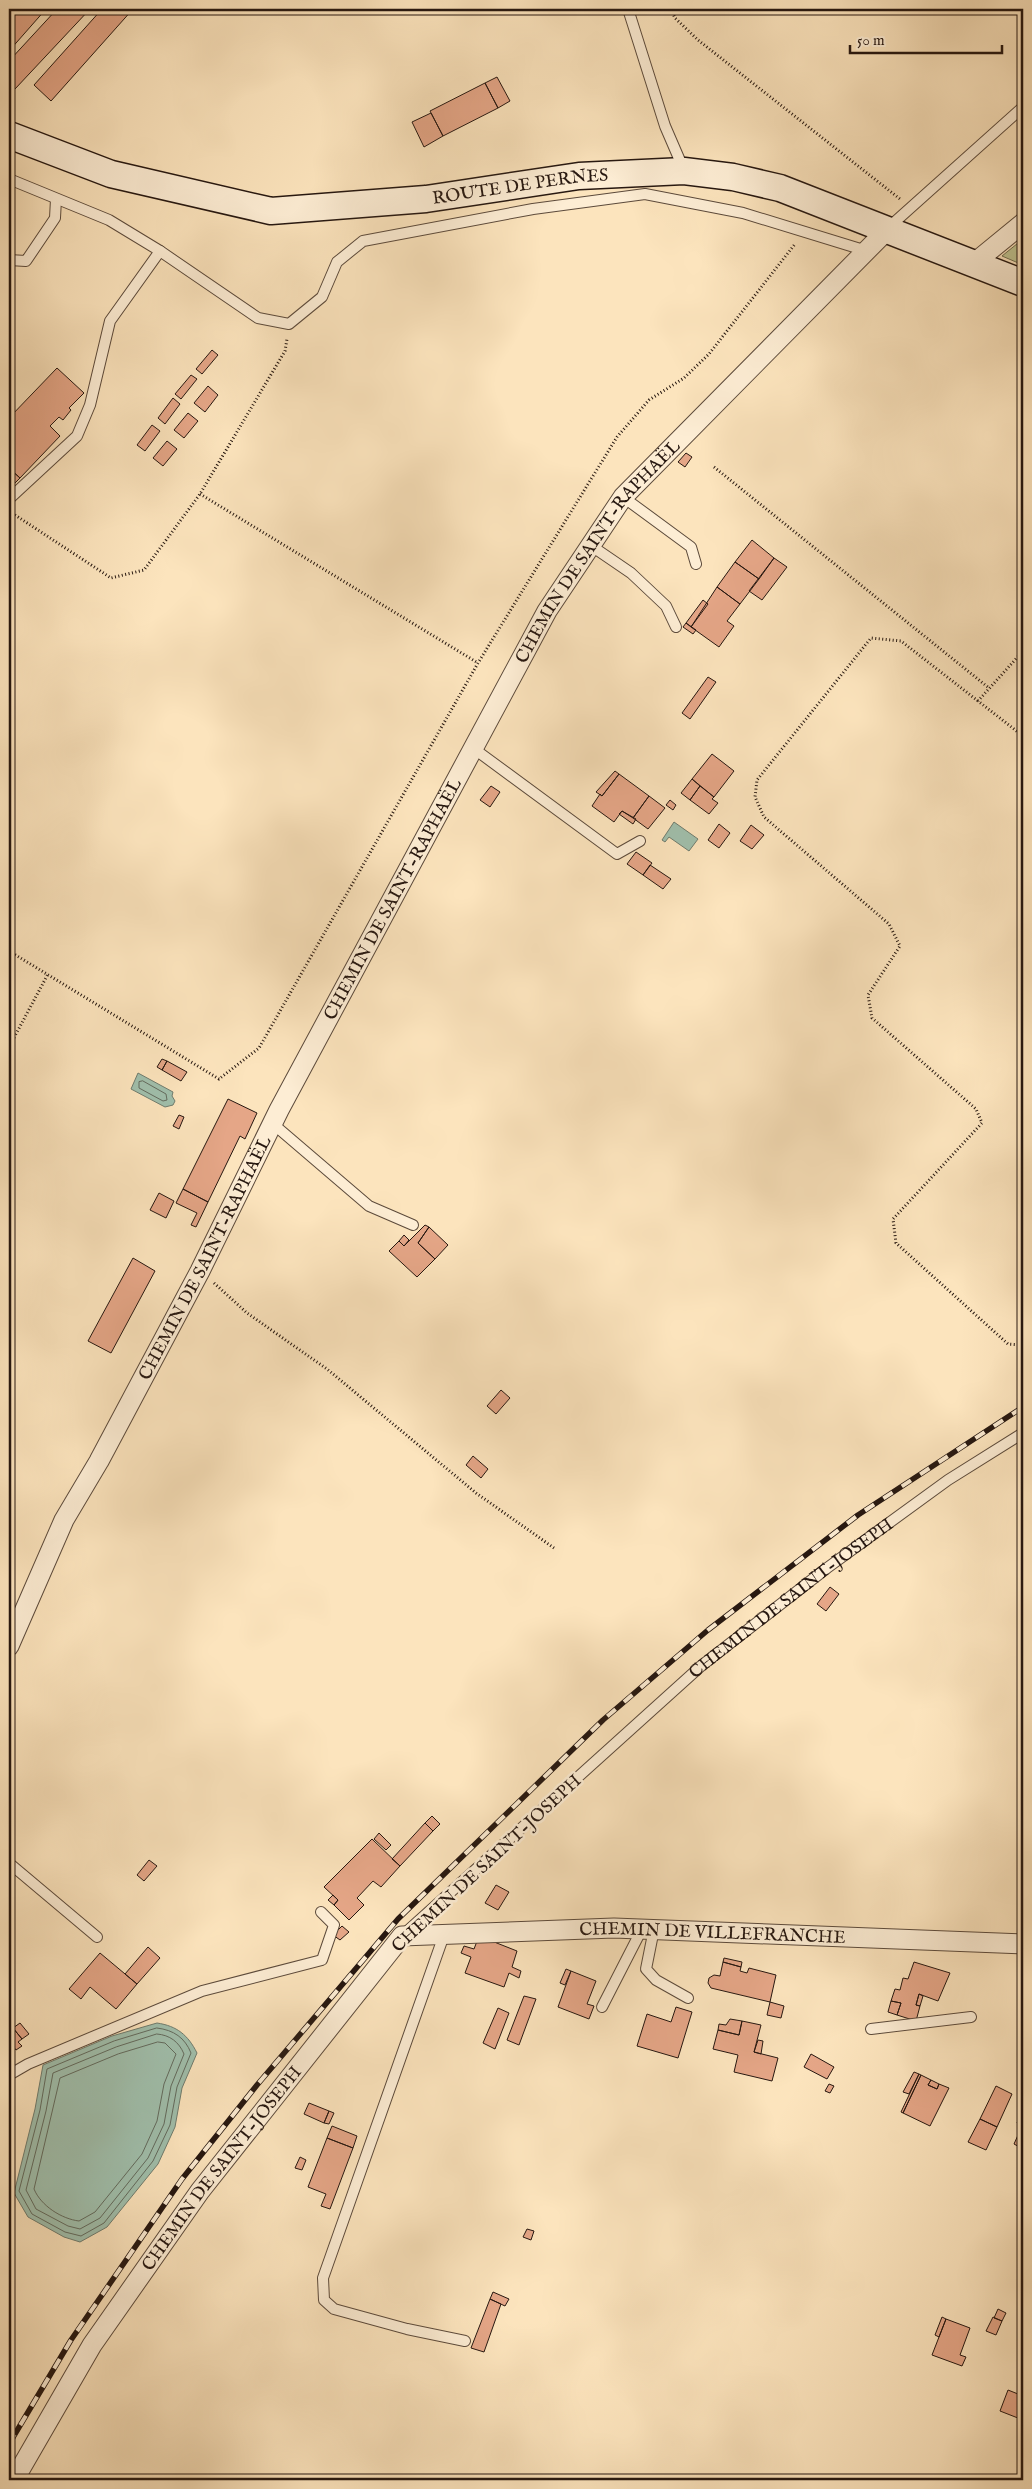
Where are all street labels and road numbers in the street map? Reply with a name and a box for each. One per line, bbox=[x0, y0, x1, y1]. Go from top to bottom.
street label: ROUTE DE PERNES bbox=[431, 165, 609, 211]
street label: CHEMIN DE SAINT-RAPHAËL bbox=[511, 435, 686, 668]
street label: CHEMIN DE SAINT-RAPHAËL bbox=[319, 775, 468, 1025]
street label: CHEMIN DE SAINT-RAPHAËL bbox=[134, 1132, 278, 1385]
street label: CHEMIN DE SAINT-JOSEPH bbox=[684, 1514, 898, 1685]
street label: CHEMIN DE SAINT-JOSEPH bbox=[387, 1770, 587, 1958]
street label: CHEMIN DE VILLEFRANCHE bbox=[579, 1918, 846, 1950]
street label: CHEMIN DE SAINT-JOSEPH bbox=[137, 2062, 308, 2276]

